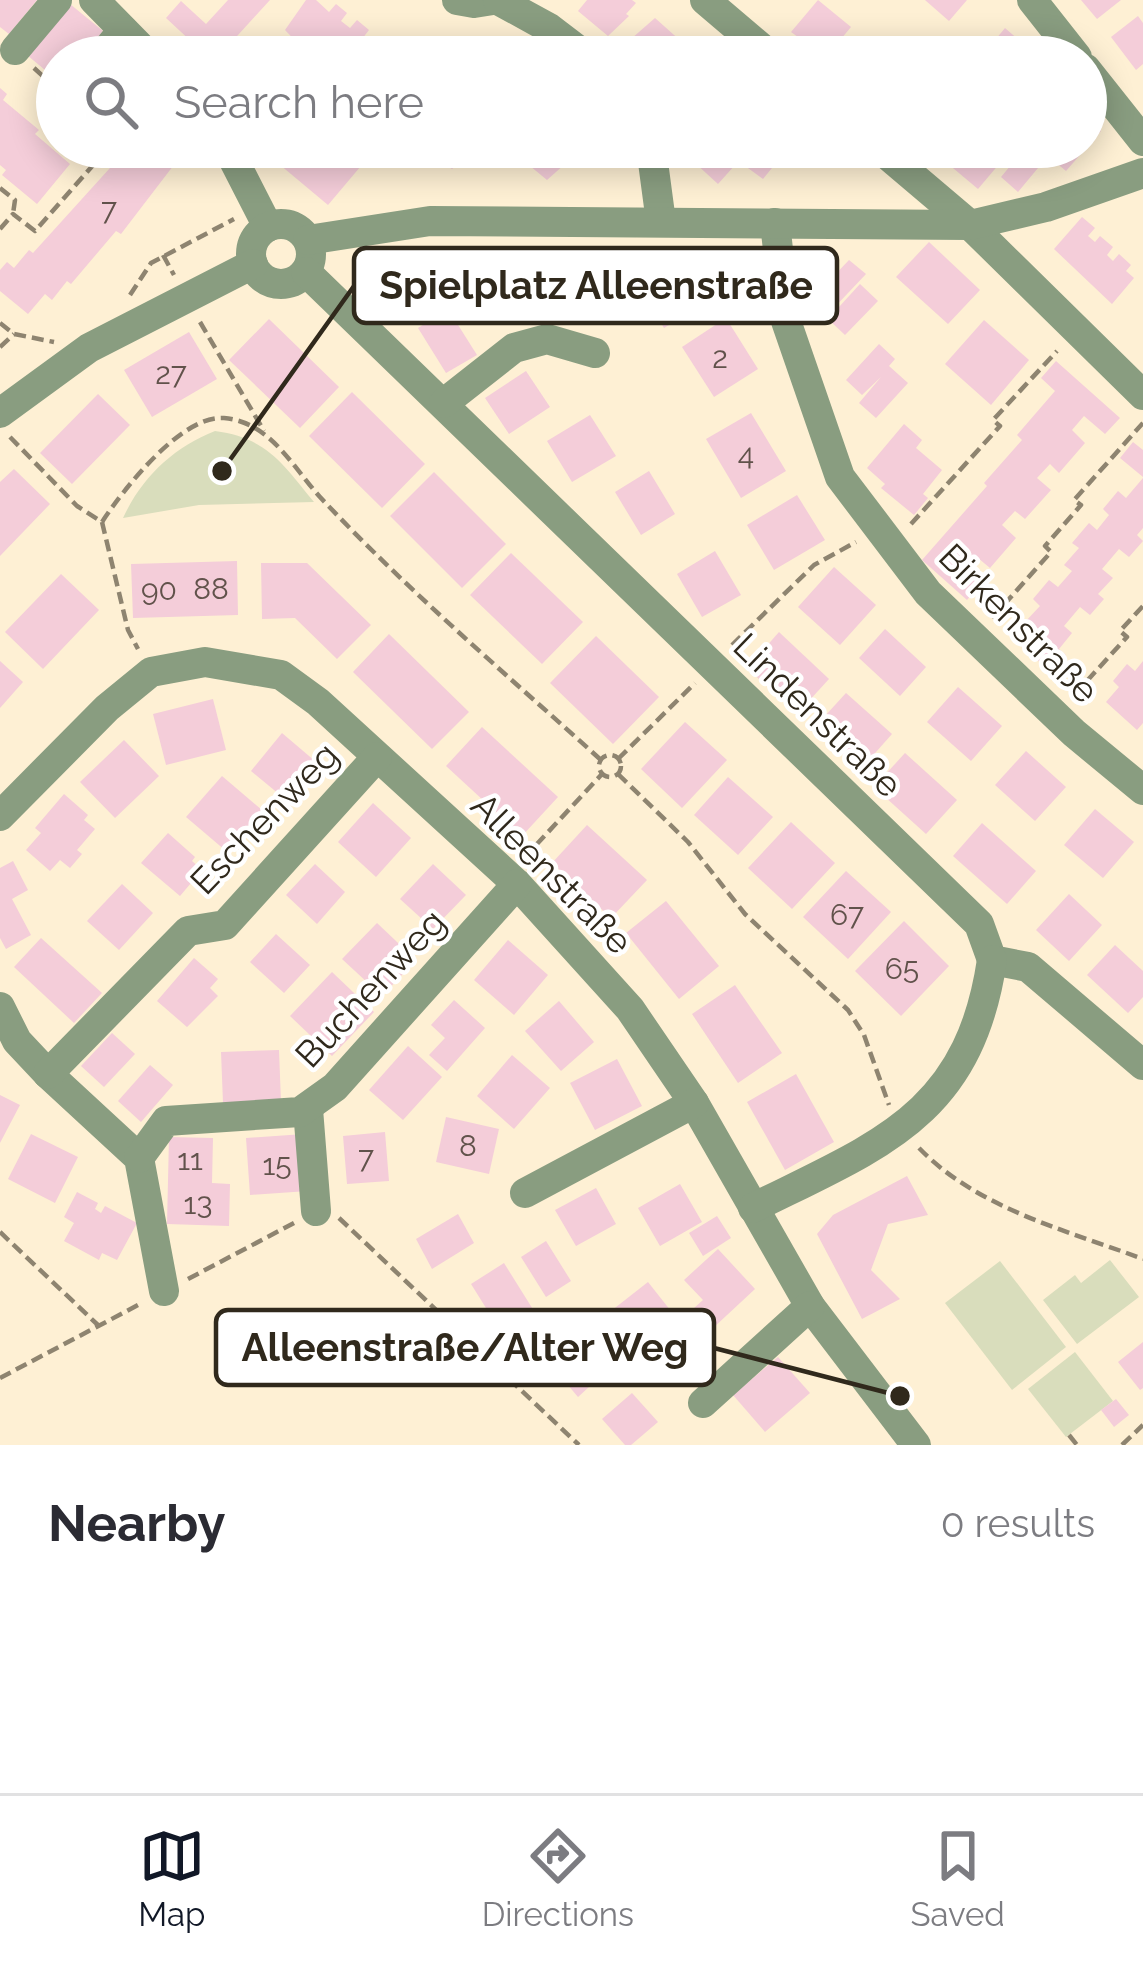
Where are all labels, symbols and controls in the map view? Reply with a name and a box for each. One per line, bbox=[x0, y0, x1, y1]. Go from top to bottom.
search box bbox=[36, 36, 1107, 168]
icon: search bbox=[78, 69, 144, 135]
text: Search here bbox=[174, 76, 424, 129]
house number: 7 bbox=[101, 192, 117, 227]
callout: Spielplatz Alleenstraße bbox=[354, 248, 837, 323]
text: Spielplatz Alleenstraße bbox=[379, 262, 813, 308]
house number: 2 bbox=[712, 340, 728, 375]
house number: 27 bbox=[155, 356, 187, 391]
house number: 4 bbox=[738, 437, 754, 472]
street label: Birkenstraße bbox=[931, 535, 1107, 711]
house number: 88 bbox=[193, 571, 229, 606]
house number: 90 bbox=[141, 572, 177, 607]
street label: Lindenstraße bbox=[725, 625, 911, 805]
street label: Eschenweg bbox=[182, 734, 346, 902]
street label: Alleenstraße bbox=[463, 784, 641, 962]
house number: 67 bbox=[830, 897, 864, 932]
street label: Buchenweg bbox=[286, 901, 454, 1075]
house number: 65 bbox=[885, 951, 919, 986]
house number: 8 bbox=[459, 1128, 477, 1163]
house number: 7 bbox=[358, 1140, 374, 1175]
house number: 11 bbox=[177, 1142, 203, 1177]
house number: 15 bbox=[262, 1147, 292, 1182]
house number: 13 bbox=[184, 1186, 212, 1221]
callout: Alleenstraße/Alter Weg bbox=[216, 1310, 714, 1385]
text: Alleenstraße/Alter Weg bbox=[242, 1324, 688, 1370]
text: Nearby bbox=[48, 1493, 225, 1553]
text: 0 results bbox=[941, 1500, 1095, 1546]
tab: Map bbox=[138, 1823, 205, 1934]
tab: Directions bbox=[482, 1823, 634, 1934]
tab: Saved bbox=[910, 1823, 1005, 1934]

